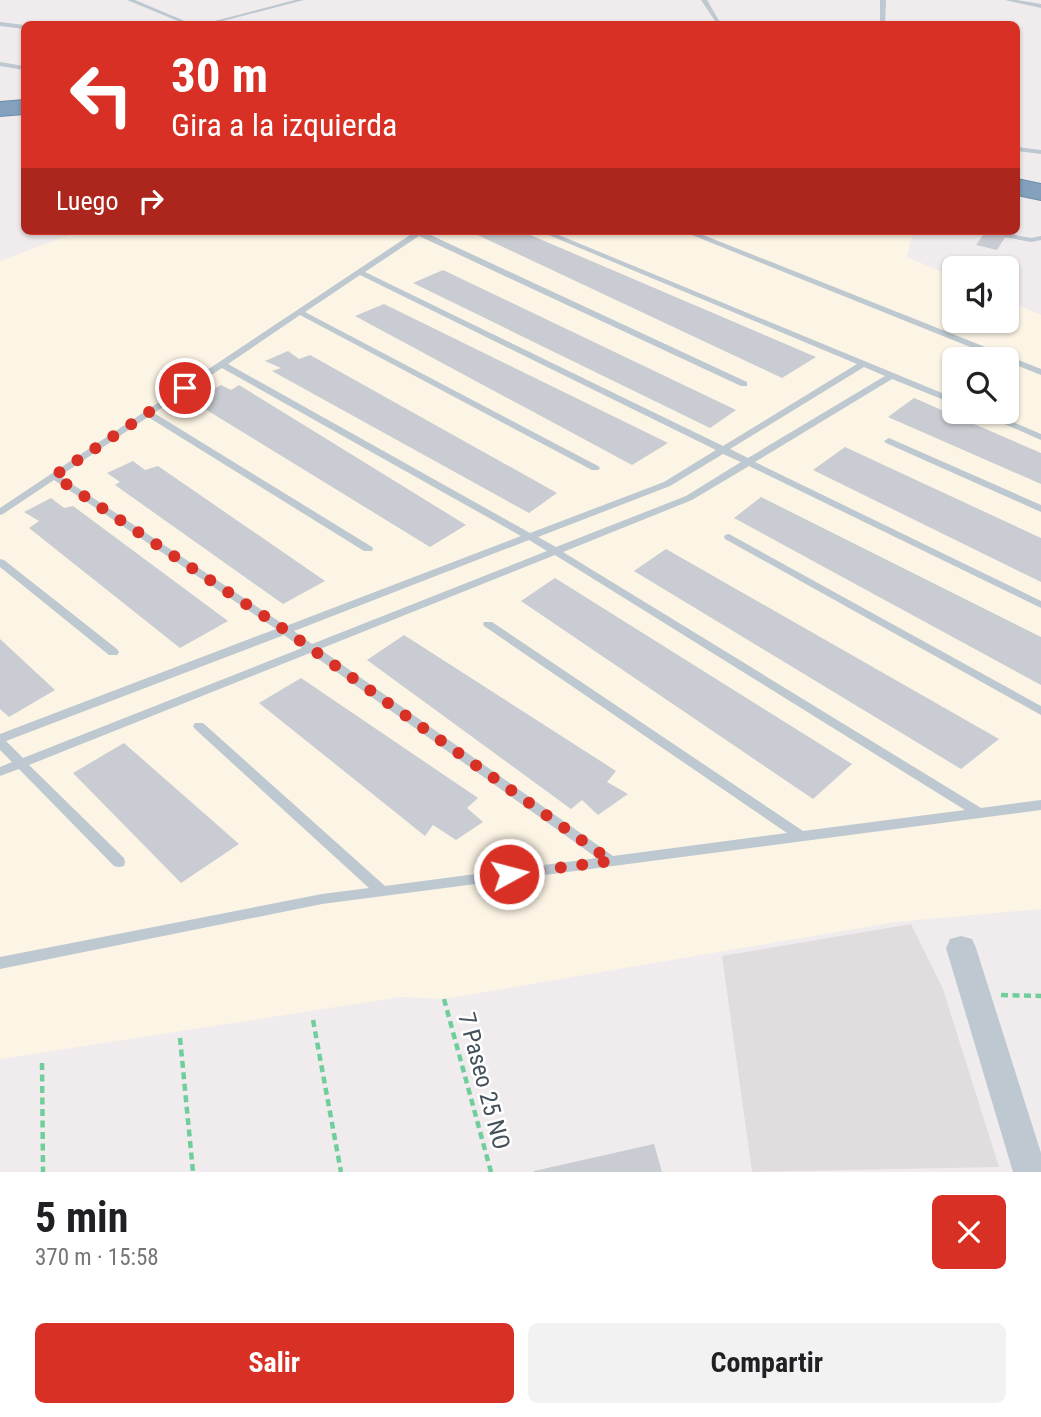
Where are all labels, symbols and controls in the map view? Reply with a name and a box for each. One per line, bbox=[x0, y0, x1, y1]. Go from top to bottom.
text: 30 m bbox=[171, 47, 268, 104]
icon: left bbox=[56, 49, 147, 140]
text: Gira a la izquierda bbox=[171, 106, 397, 144]
icon: right bbox=[132, 182, 170, 220]
text: Luego bbox=[56, 186, 118, 216]
map controls bbox=[942, 256, 1019, 424]
button: sound bbox=[942, 256, 1019, 333]
button: search bbox=[942, 347, 1019, 424]
pin bbox=[155, 358, 215, 418]
icon: arrive bbox=[166, 369, 204, 407]
position arrow bbox=[472, 837, 546, 911]
street label: 7 Paseo 25 NO bbox=[452, 1010, 516, 1152]
text: 5 min bbox=[35, 1193, 128, 1242]
button: close bbox=[932, 1195, 1006, 1269]
text: 370 m · 15:58 bbox=[35, 1244, 159, 1271]
button: Salir bbox=[35, 1323, 514, 1403]
button: Compartir bbox=[528, 1323, 1006, 1403]

